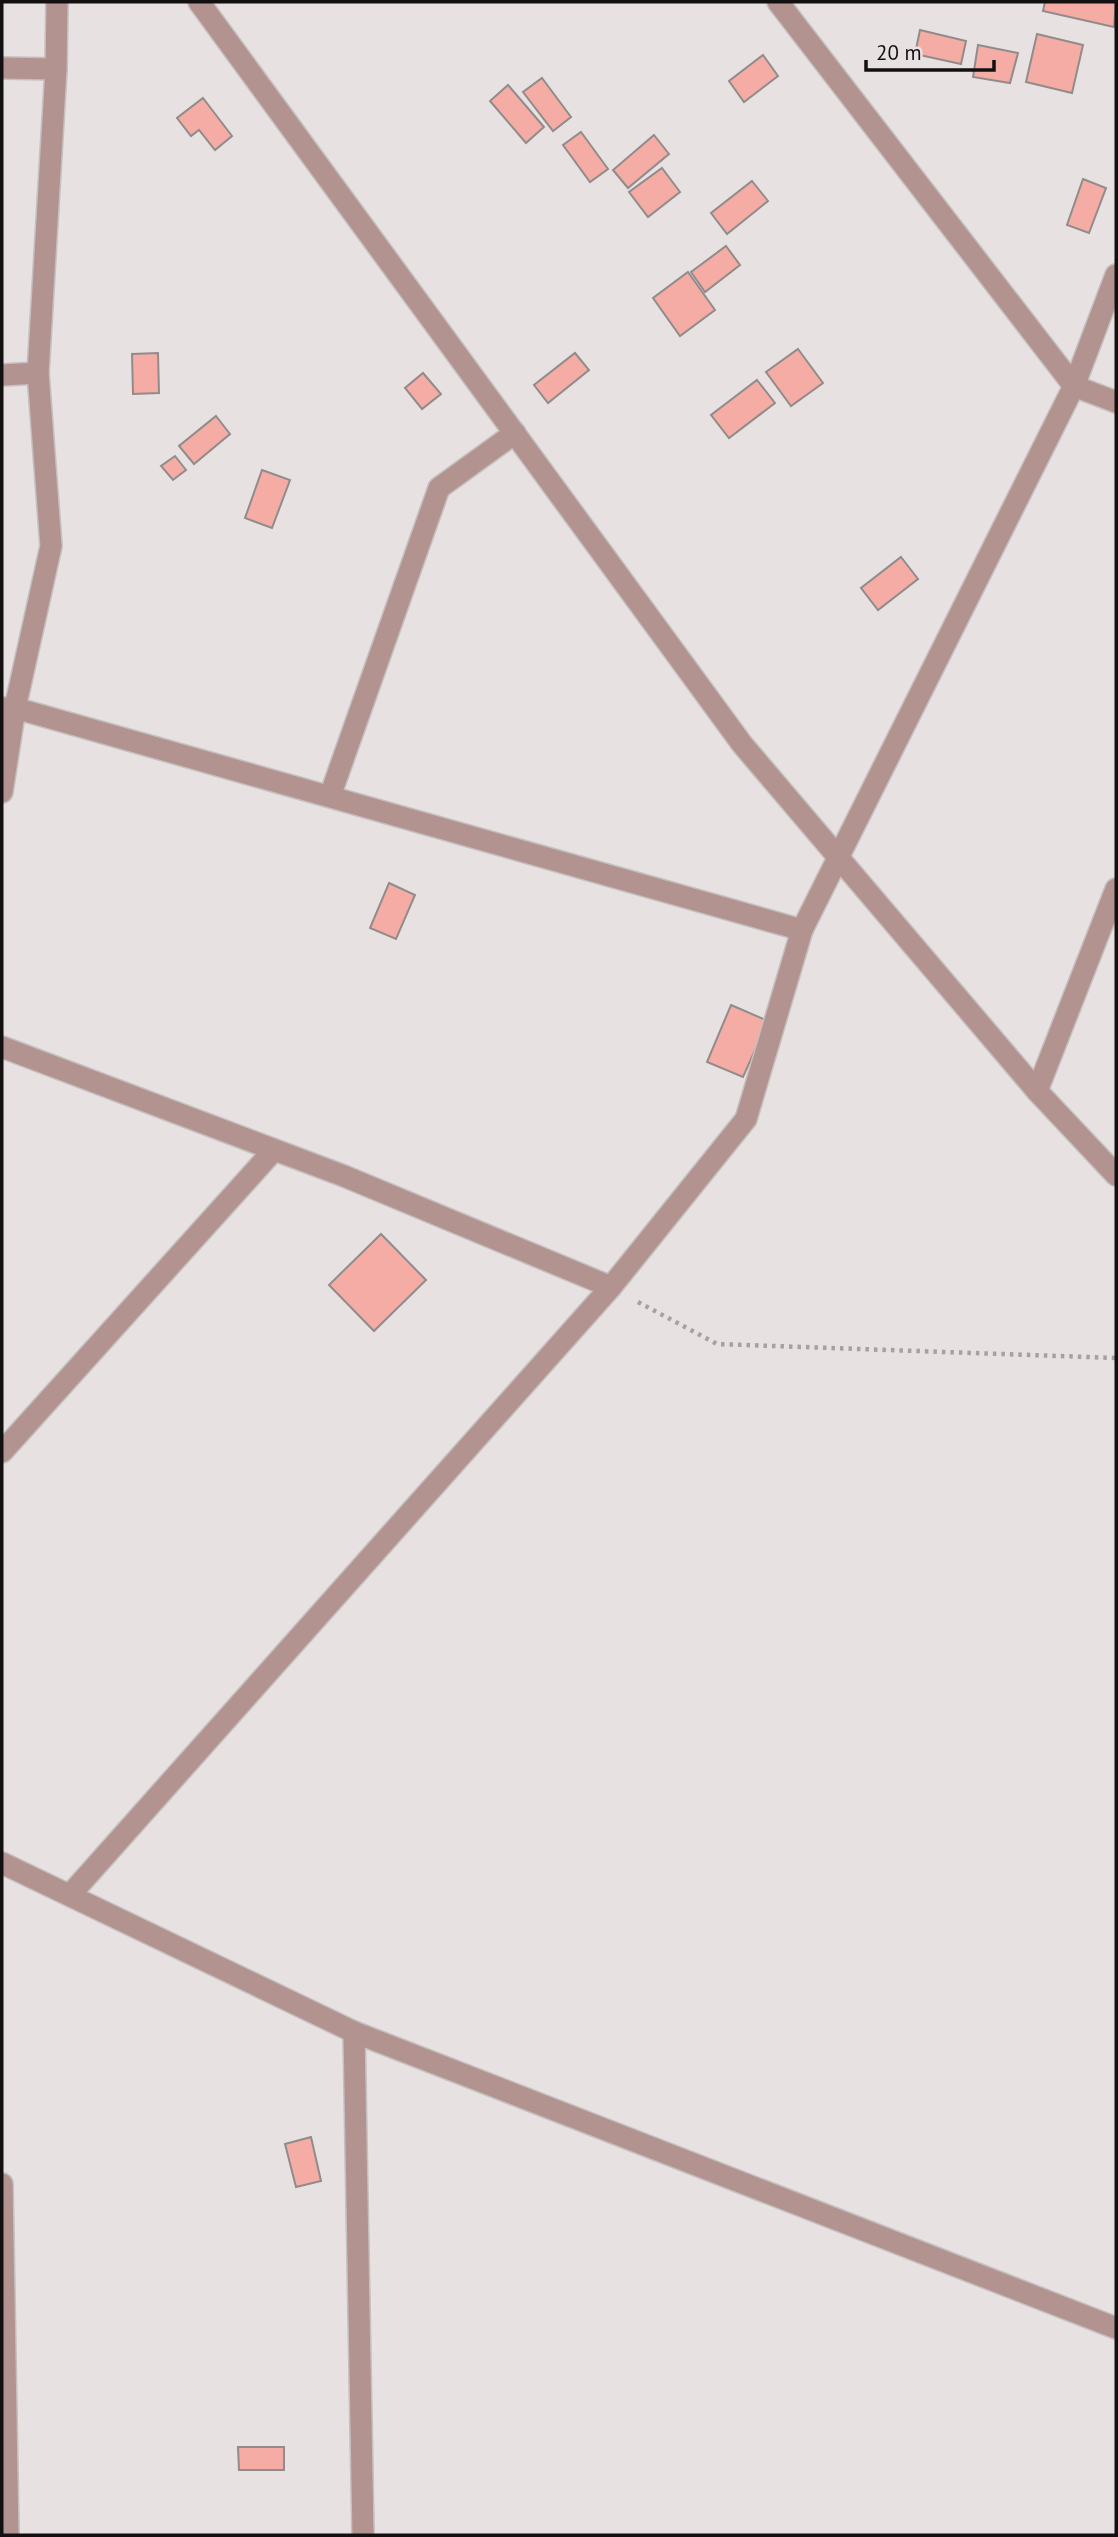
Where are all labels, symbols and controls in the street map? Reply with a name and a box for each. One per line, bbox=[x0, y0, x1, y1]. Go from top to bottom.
scale bar bbox=[866, 28, 994, 72]
text: 20 m bbox=[876, 39, 922, 66]

